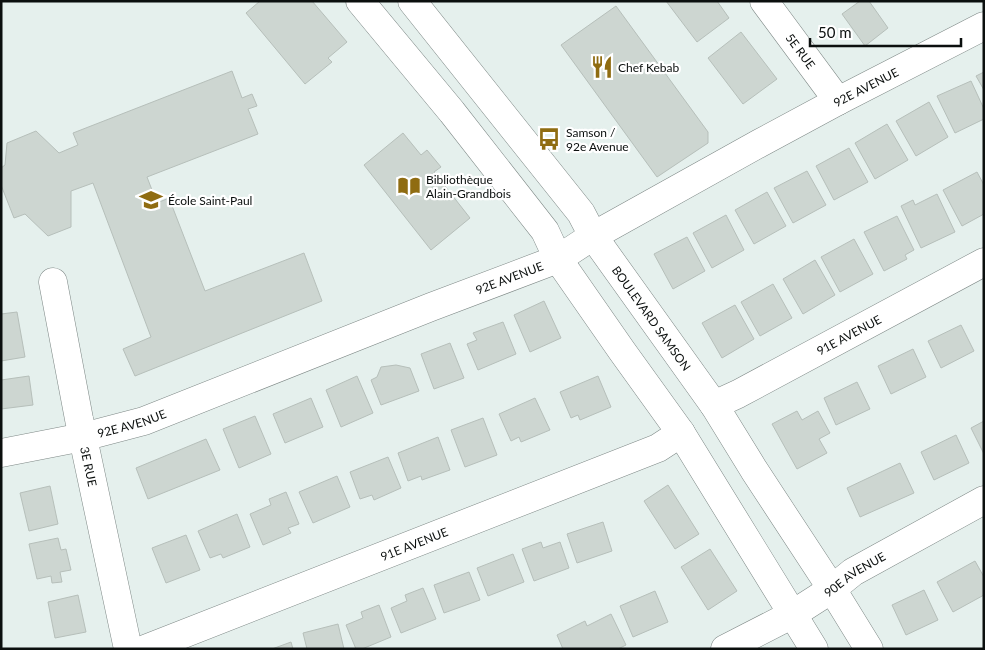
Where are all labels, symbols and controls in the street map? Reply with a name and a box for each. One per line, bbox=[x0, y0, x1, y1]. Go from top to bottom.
scale bar bbox=[810, 15, 961, 47]
text: 50 m bbox=[818, 23, 852, 41]
street label: 5E RUE bbox=[783, 30, 819, 72]
restaurant icon: Chef Kebab bbox=[589, 54, 615, 80]
place label: Chef Kebab bbox=[618, 60, 680, 75]
street label: 92E AVENUE bbox=[831, 64, 901, 110]
place label: Samson / 92e Avenue bbox=[566, 125, 629, 154]
bus stop icon: Samson / 92e Avenue bbox=[536, 126, 562, 152]
place label: Bibliothèque Alain-Grandbois bbox=[426, 172, 511, 201]
library icon: Bibliothèque Alain-Grandbois bbox=[396, 173, 422, 199]
school or university icon: École Saint-Paul bbox=[138, 187, 164, 213]
place label: École Saint-Paul bbox=[168, 193, 252, 208]
street label: 92E AVENUE bbox=[473, 258, 545, 297]
street label: BOULEVARD SAMSON bbox=[609, 263, 694, 374]
street label: 91E AVENUE bbox=[814, 311, 884, 358]
street label: 92E AVENUE bbox=[96, 406, 168, 440]
street label: 3E RUE bbox=[78, 445, 101, 488]
street label: 91E AVENUE bbox=[378, 524, 450, 564]
street label: 90E AVENUE bbox=[821, 548, 888, 600]

